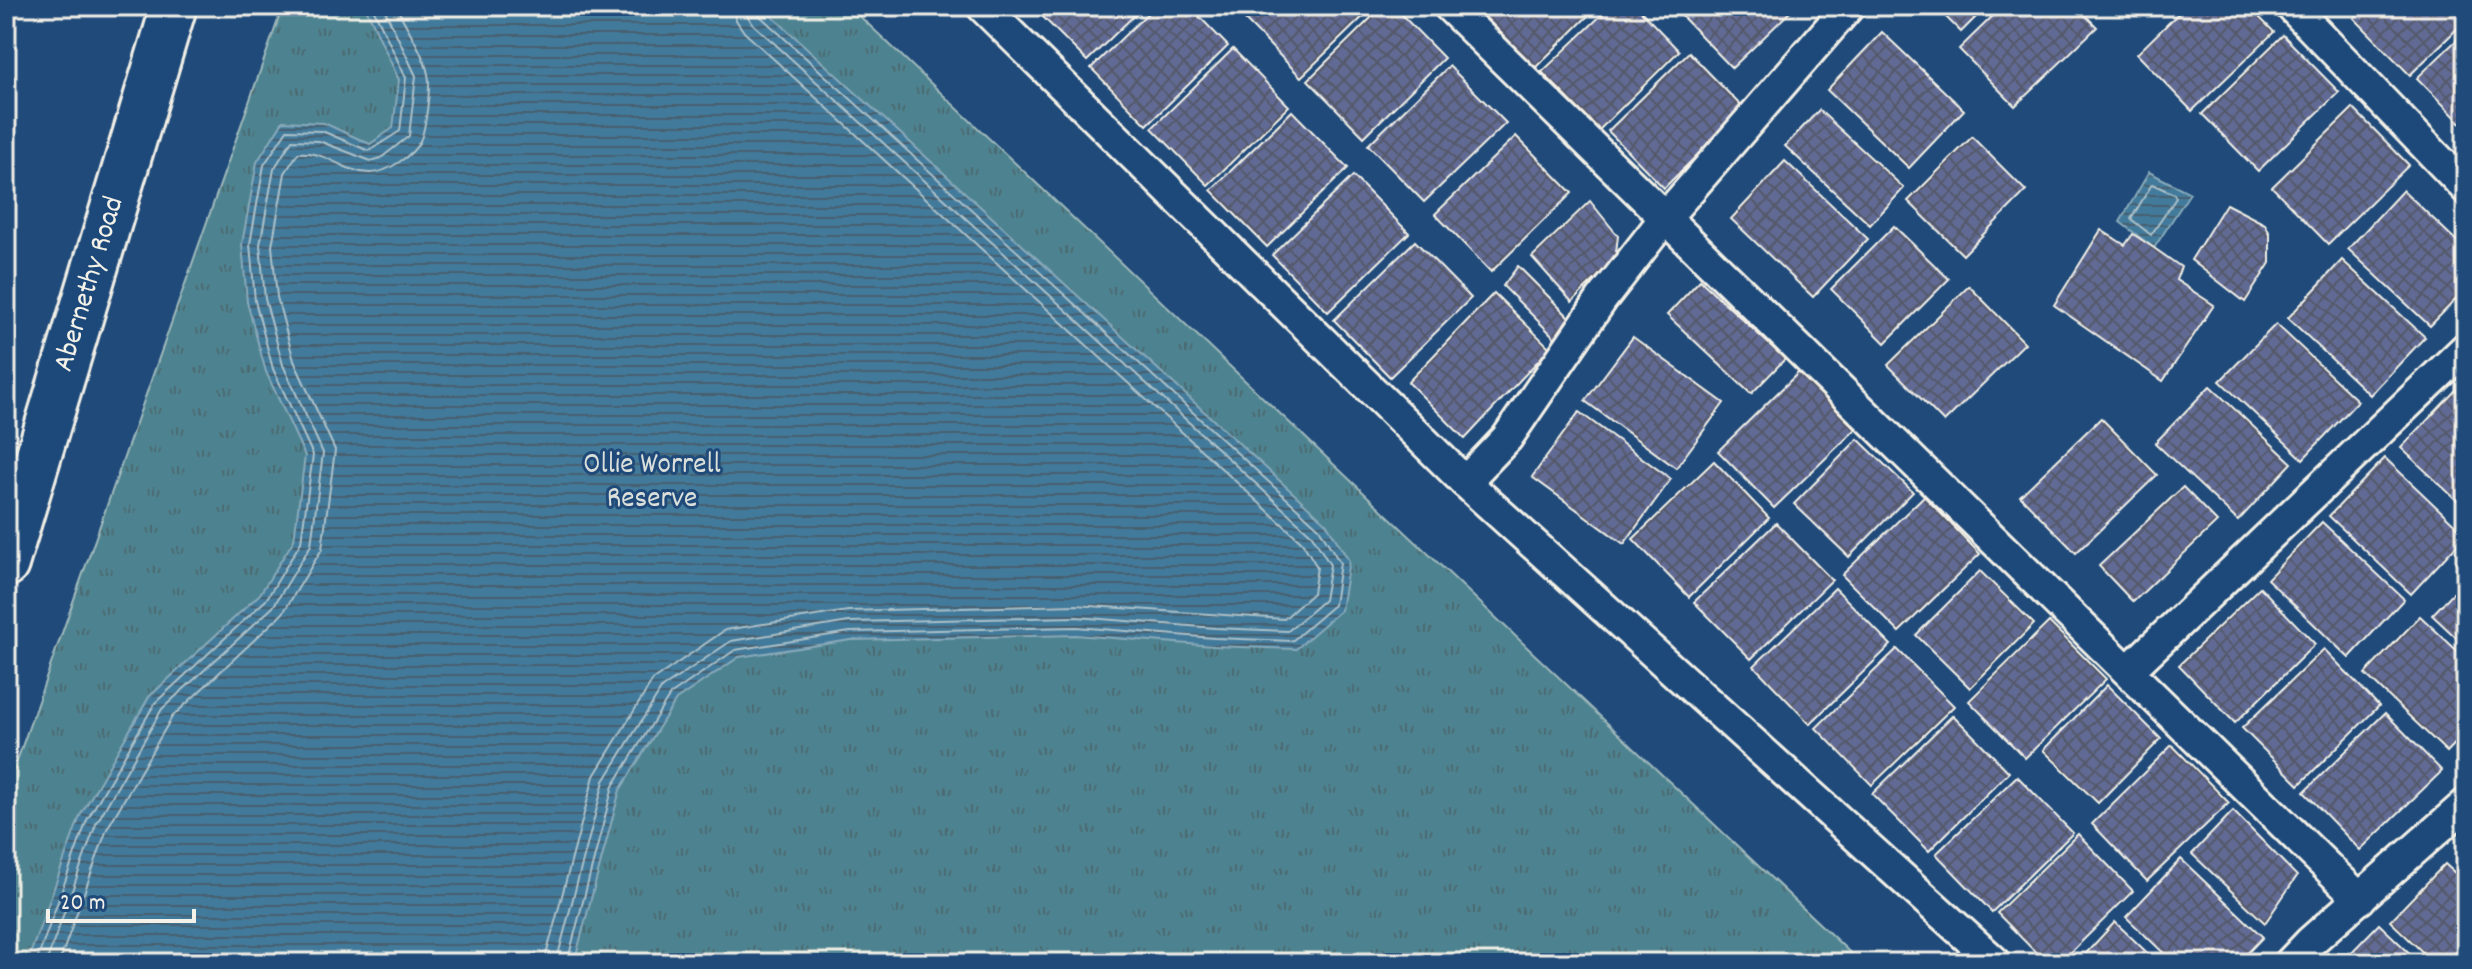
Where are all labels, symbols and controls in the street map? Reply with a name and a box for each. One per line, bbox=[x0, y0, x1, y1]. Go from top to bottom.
street label: Abernethy Road bbox=[44, 192, 137, 377]
park label: Ollie Worrell Reserve bbox=[583, 445, 721, 522]
scale bar bbox=[48, 873, 194, 923]
text: 20 m bbox=[60, 887, 106, 921]

